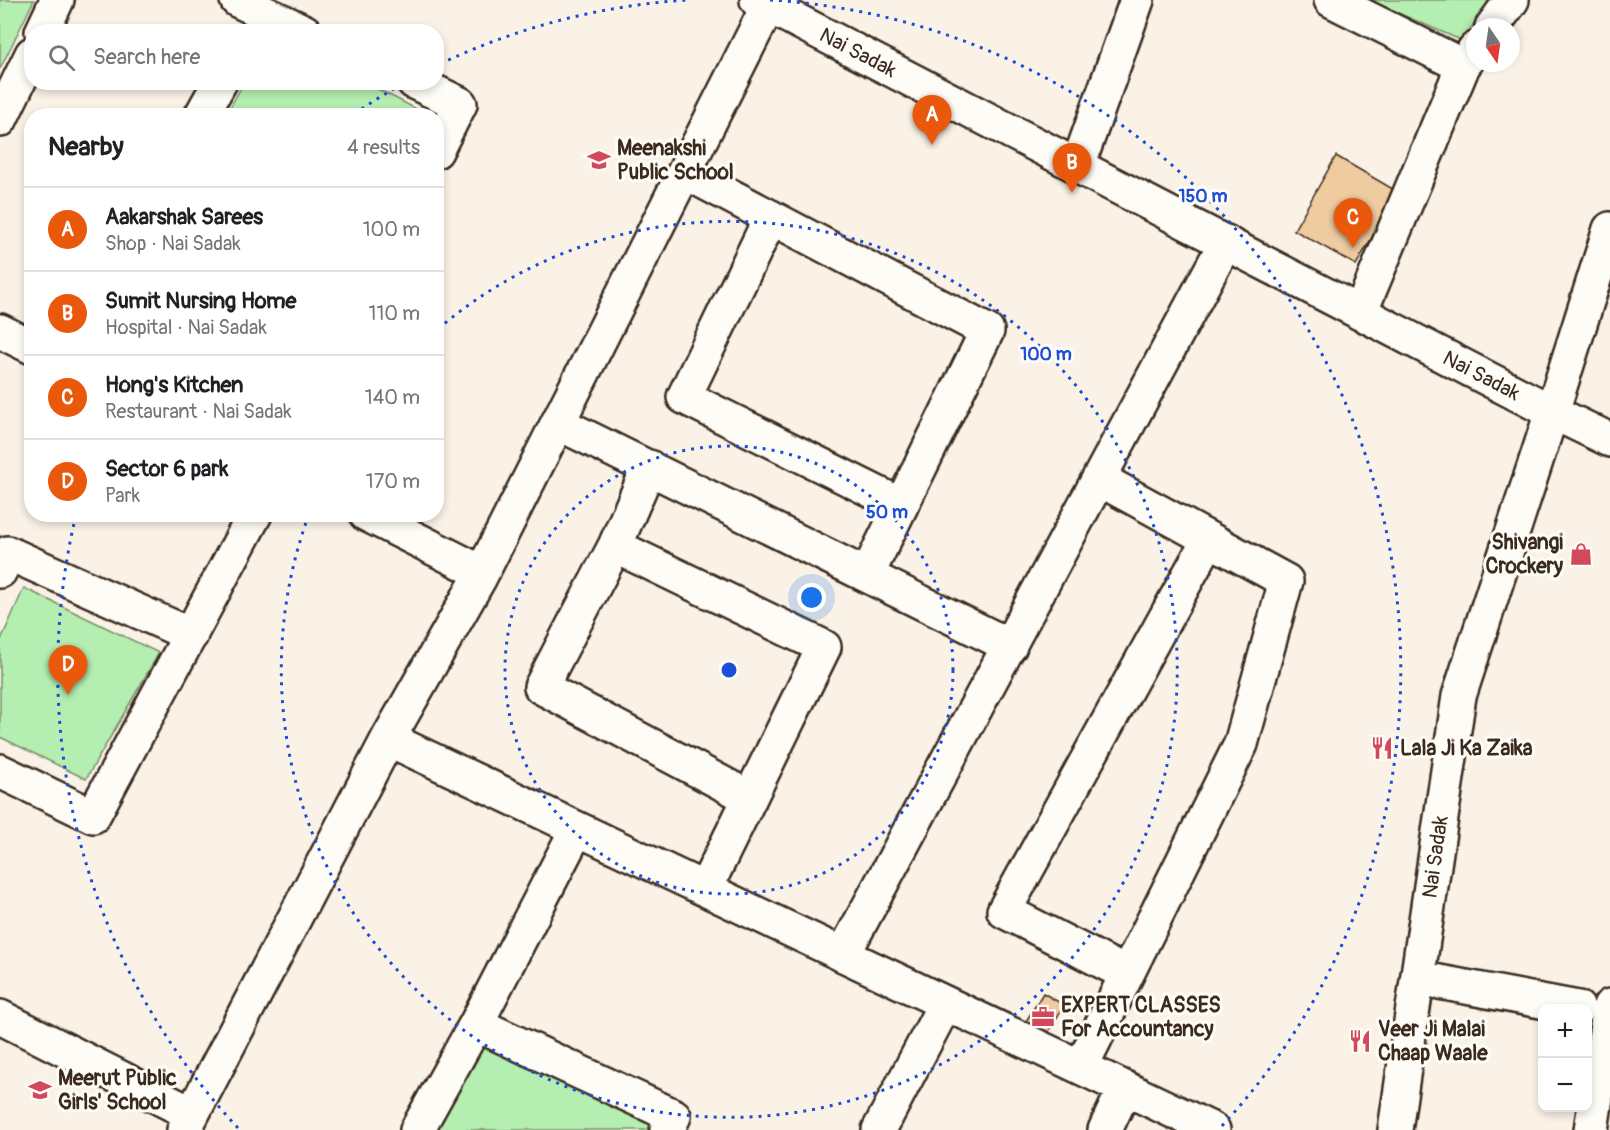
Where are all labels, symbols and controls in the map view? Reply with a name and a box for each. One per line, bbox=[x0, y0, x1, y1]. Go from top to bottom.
north arrow bbox=[1466, 18, 1520, 72]
street label: Nai Sadak bbox=[815, 22, 901, 84]
search box bbox=[24, 24, 444, 90]
icon: search bbox=[45, 41, 78, 74]
text: Search here bbox=[93, 43, 200, 71]
pin: A bbox=[912, 96, 952, 145]
text: Nearby bbox=[48, 131, 124, 163]
text: 4 results bbox=[347, 135, 420, 160]
place label: Meenakshi Public School bbox=[617, 135, 734, 186]
pin: B bbox=[1052, 144, 1092, 193]
school or university icon: Meenakshi Public School bbox=[586, 147, 612, 173]
text: 150 m bbox=[1179, 185, 1228, 208]
pin: C bbox=[1334, 198, 1372, 248]
text: Aakarshak Sarees bbox=[105, 203, 263, 231]
text: A bbox=[61, 217, 74, 242]
text: 100 m bbox=[363, 217, 420, 242]
text: Shop · Nai Sadak bbox=[105, 231, 241, 256]
text: Sumit Nursing Home bbox=[105, 287, 296, 315]
text: B bbox=[62, 301, 73, 326]
text: 110 m bbox=[369, 301, 420, 326]
text: Hospital · Nai Sadak bbox=[105, 315, 267, 340]
text: 100 m bbox=[1020, 343, 1072, 366]
street label: Nai Sadak bbox=[1438, 345, 1525, 407]
text: Hong's Kitchen bbox=[105, 371, 243, 399]
text: C bbox=[61, 385, 74, 410]
text: 140 m bbox=[365, 385, 420, 410]
text: Restaurant · Nai Sadak bbox=[105, 399, 292, 424]
text: Sector 6 park bbox=[105, 455, 228, 483]
text: D bbox=[61, 469, 74, 494]
text: 170 m bbox=[366, 469, 420, 494]
text: Park bbox=[105, 483, 140, 508]
text: 50 m bbox=[866, 501, 908, 524]
place label: Shivangi Crockery bbox=[1485, 529, 1563, 580]
shop icon: Shivangi Crockery bbox=[1568, 541, 1594, 567]
your location bbox=[797, 583, 826, 612]
pin: D bbox=[48, 646, 88, 695]
centre of rings bbox=[719, 660, 739, 680]
restaurant icon: Lala Ji Ka Zaika bbox=[1369, 735, 1395, 761]
place label: Lala Ji Ka Zaika bbox=[1400, 735, 1533, 762]
street label: Nai Sadak bbox=[1416, 814, 1455, 900]
place label: EXPERT CLASSES For Accountancy bbox=[1061, 992, 1221, 1043]
office icon: EXPERT CLASSES For Accountancy bbox=[1030, 1004, 1056, 1030]
map controls bbox=[1538, 1004, 1592, 1112]
button: + bbox=[1538, 1004, 1592, 1058]
place label: Veer Ji Malai Chaap Waale bbox=[1378, 1016, 1488, 1067]
restaurant icon: Veer Ji Malai Chaap Waale bbox=[1347, 1028, 1373, 1054]
button: − bbox=[1538, 1058, 1592, 1112]
place label: Meerut Public Girls' School bbox=[58, 1065, 177, 1116]
school or university icon: Meerut Public Girls' School bbox=[27, 1077, 53, 1103]

